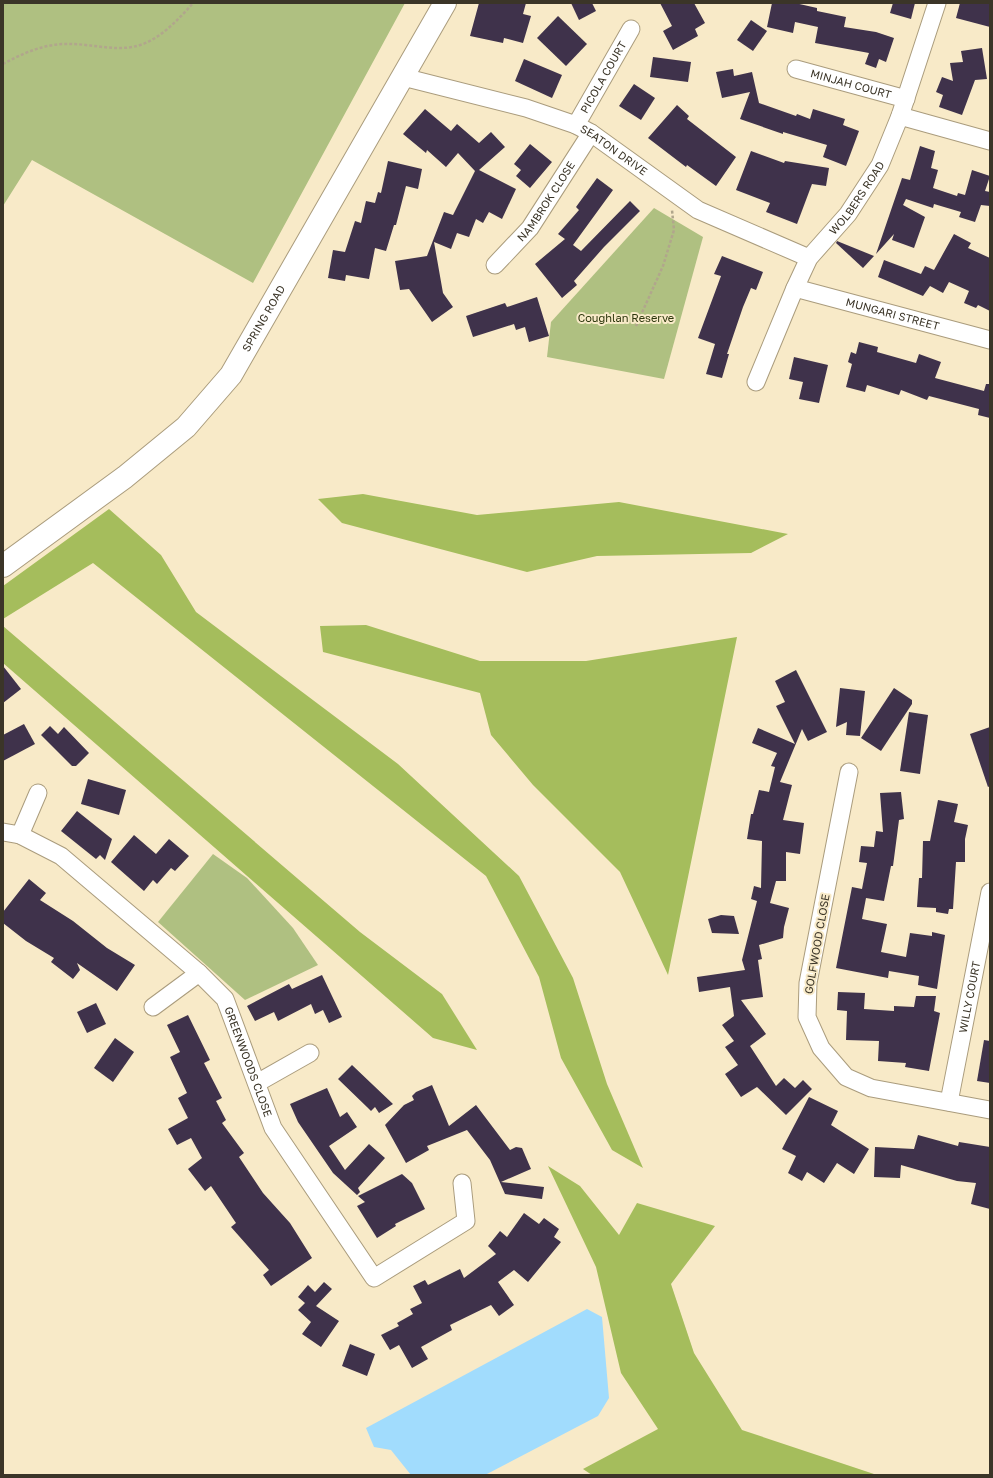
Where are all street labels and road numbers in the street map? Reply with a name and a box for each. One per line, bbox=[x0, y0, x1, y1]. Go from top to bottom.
street label: PICOLA COURT bbox=[577, 39, 629, 115]
street label: MINJAH COURT bbox=[809, 66, 893, 101]
street label: SEATON DRIVE bbox=[578, 122, 650, 178]
street label: NAMBROK CLOSE bbox=[514, 158, 577, 244]
street label: WOLBERS ROAD bbox=[826, 158, 887, 237]
street label: SPRING ROAD bbox=[239, 282, 288, 354]
street label: MUNGARI STREET bbox=[845, 295, 941, 332]
street label: GOLFWOOD CLOSE bbox=[801, 893, 832, 995]
street label: WILLY COURT bbox=[956, 960, 982, 1034]
street label: GREENWOODS CLOSE bbox=[222, 1005, 275, 1119]

